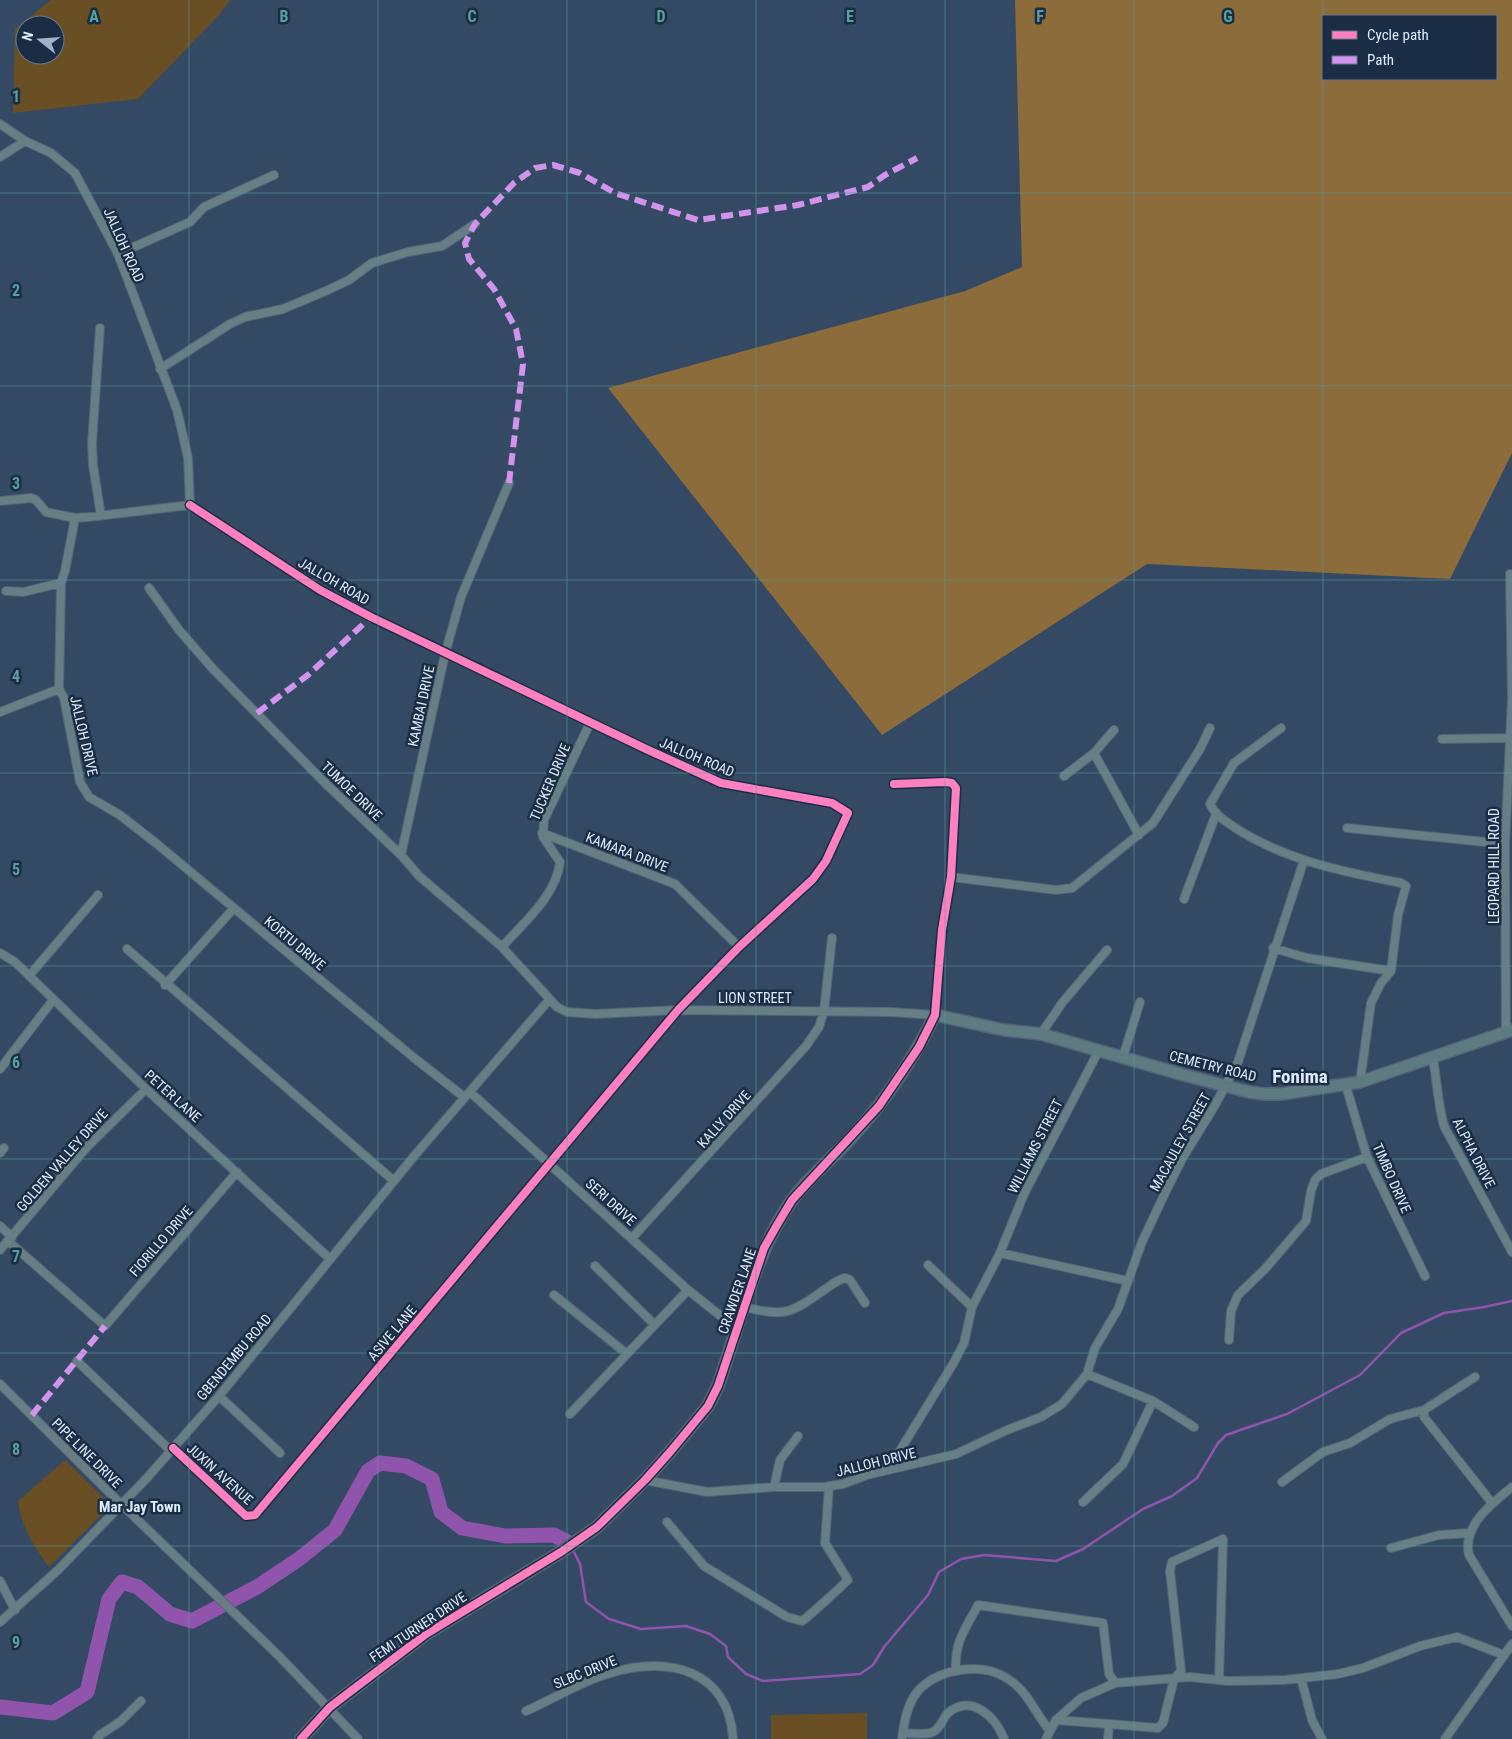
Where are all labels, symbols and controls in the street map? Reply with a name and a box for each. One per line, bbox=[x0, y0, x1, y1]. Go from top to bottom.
text: A bbox=[89, 7, 99, 26]
text: B bbox=[280, 7, 289, 26]
text: C bbox=[467, 7, 477, 26]
text: D bbox=[656, 7, 666, 26]
text: E bbox=[846, 7, 854, 26]
text: F bbox=[1036, 7, 1044, 26]
text: G bbox=[1223, 7, 1233, 26]
north arrow bbox=[15, 15, 65, 65]
legend bbox=[1322, 15, 1497, 80]
text: Cycle path bbox=[1367, 26, 1429, 44]
text: N bbox=[19, 30, 36, 43]
text: Path bbox=[1367, 51, 1394, 69]
text: 1 bbox=[12, 87, 20, 106]
street label: JALLOH ROAD bbox=[100, 205, 148, 285]
text: 2 bbox=[12, 281, 20, 300]
text: 3 bbox=[12, 474, 20, 493]
street label: JALLOH ROAD bbox=[296, 554, 372, 608]
street label: KAMBAI DRIVE bbox=[405, 664, 437, 748]
text: 4 bbox=[12, 667, 20, 686]
street label: JALLOH DRIVE bbox=[67, 694, 101, 778]
street label: JALLOH ROAD bbox=[657, 734, 737, 780]
street label: TUCKER DRIVE bbox=[527, 741, 573, 823]
street label: TUMOE DRIVE bbox=[318, 758, 386, 824]
street label: LEOPARD HILL ROAD bbox=[1486, 808, 1502, 924]
street label: KAMARA DRIVE bbox=[584, 829, 670, 875]
text: 5 bbox=[12, 860, 20, 879]
street label: KORTU DRIVE bbox=[261, 913, 329, 973]
street label: LION STREET bbox=[718, 990, 792, 1006]
street label: CEMETRY ROAD bbox=[1168, 1047, 1258, 1085]
text: 6 bbox=[12, 1053, 20, 1072]
district label: Fonima bbox=[1272, 1065, 1328, 1088]
street label: PETER LANE bbox=[142, 1067, 204, 1125]
street label: KALLY DRIVE bbox=[694, 1087, 754, 1151]
street label: MACAULEY STREET bbox=[1146, 1090, 1214, 1194]
street label: WILLIAMS STREET bbox=[1004, 1096, 1066, 1196]
street label: GOLDEN VALLEY DRIVE bbox=[13, 1106, 111, 1214]
street label: ALPHA DRIVE bbox=[1450, 1115, 1498, 1191]
street label: TIMBO DRIVE bbox=[1370, 1141, 1414, 1215]
street label: SERI DRIVE bbox=[583, 1175, 639, 1229]
street label: FIORILLO DRIVE bbox=[126, 1203, 196, 1279]
street label: CRAWDER LANE bbox=[715, 1246, 759, 1336]
text: 7 bbox=[12, 1247, 20, 1266]
street label: ASIVE LANE bbox=[364, 1302, 420, 1364]
street label: GBENDEMBU ROAD bbox=[193, 1311, 275, 1403]
street label: PIPE LINE DRIVE bbox=[49, 1415, 125, 1491]
text: 8 bbox=[12, 1440, 20, 1459]
street label: JUXIN AVENUE bbox=[184, 1440, 256, 1508]
street label: JALLOH DRIVE bbox=[834, 1444, 918, 1480]
district label: Mar Jay Town bbox=[99, 1498, 181, 1516]
street label: FEMI TURNER DRIVE bbox=[367, 1589, 469, 1665]
text: 9 bbox=[12, 1633, 20, 1652]
street label: SLBC DRIVE bbox=[551, 1652, 619, 1692]

